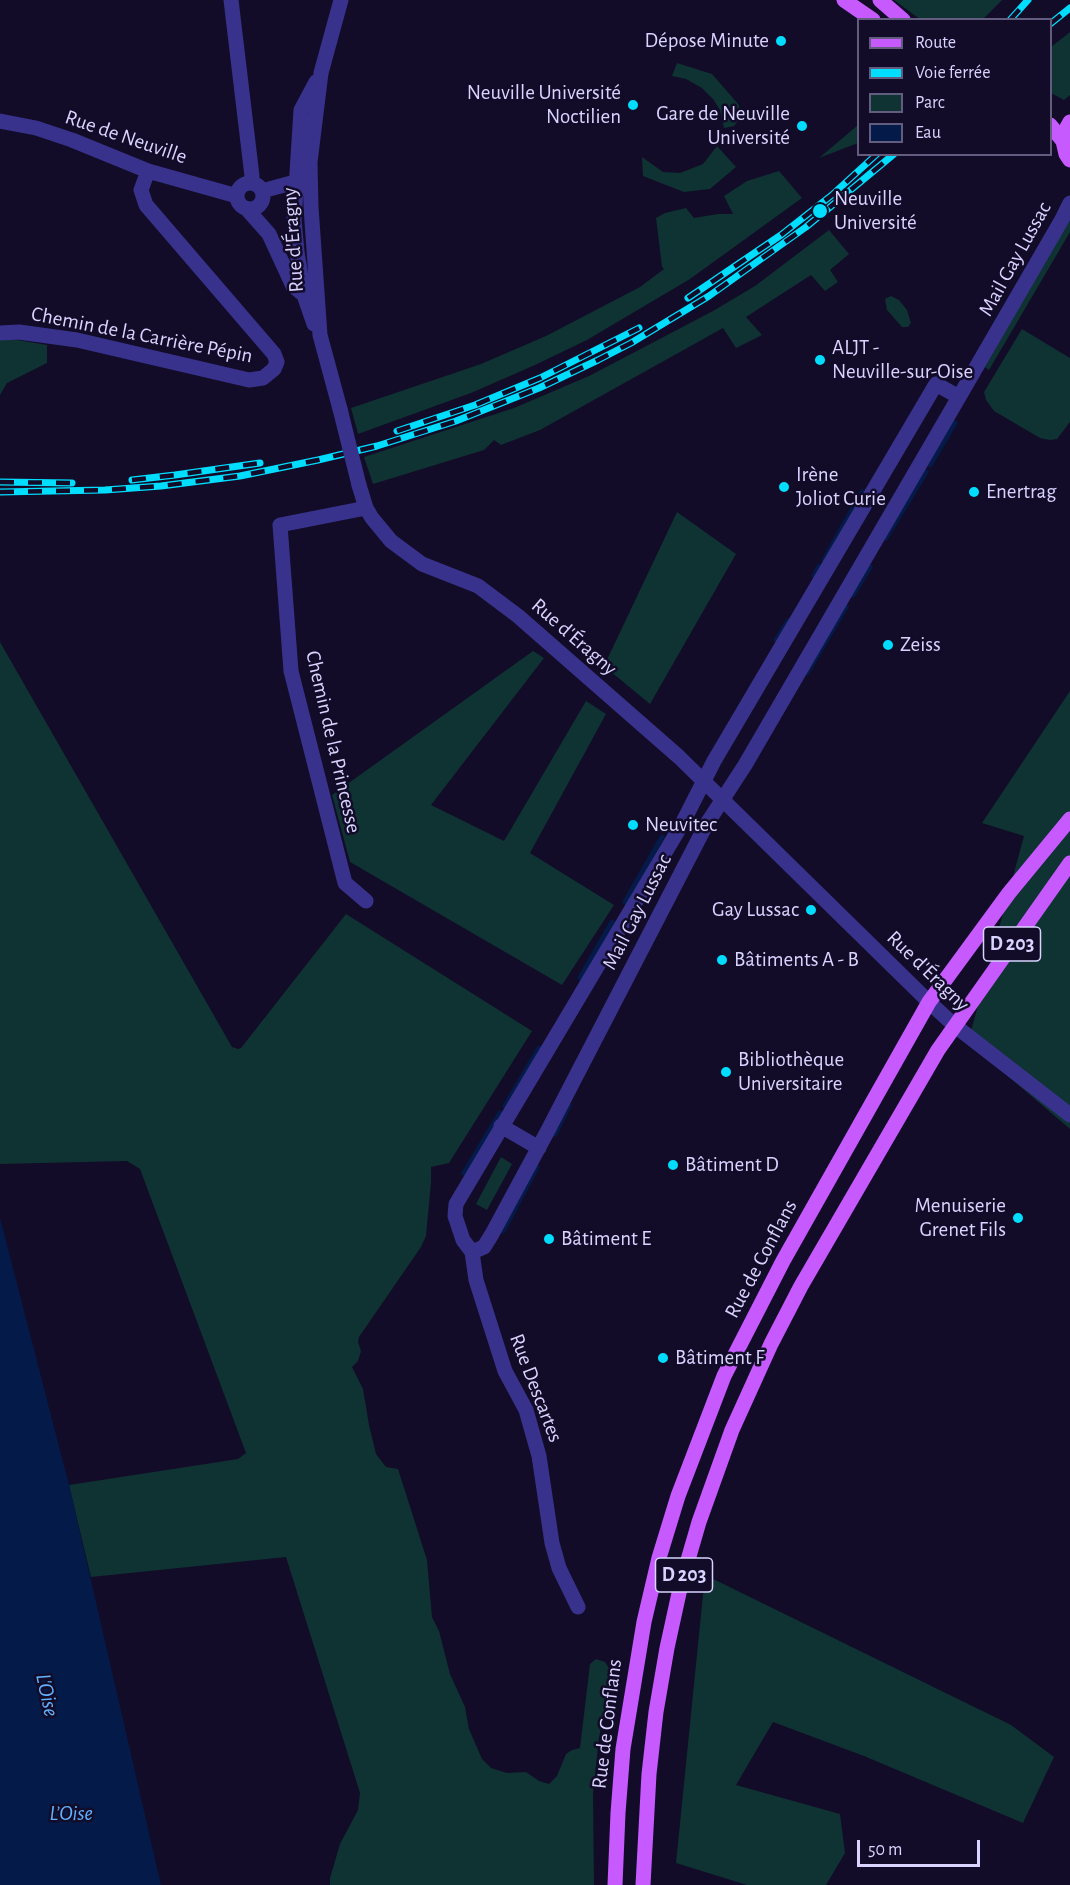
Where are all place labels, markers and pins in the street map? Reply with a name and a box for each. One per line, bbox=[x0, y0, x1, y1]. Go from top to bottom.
place label: Dépose Minute bbox=[645, 28, 769, 54]
marker: Dépose Minute bbox=[774, 34, 788, 48]
place label: Neuville Université Noctilien bbox=[467, 80, 621, 130]
marker: Neuville Université Noctilien bbox=[626, 98, 640, 112]
place label: Gare de Neuville Université bbox=[656, 101, 790, 151]
marker: Gare de Neuville Université bbox=[795, 119, 809, 133]
place label: Neuville Université bbox=[834, 186, 917, 236]
marker: Neuville Université bbox=[811, 202, 829, 220]
place label: ALJT - Neuville-sur-Oise bbox=[832, 335, 973, 385]
marker: ALJT - Neuville-sur-Oise bbox=[813, 353, 827, 367]
place label: Irène Joliot Curie bbox=[796, 462, 886, 512]
place label: Enertrag bbox=[986, 479, 1056, 505]
marker: Irène Joliot Curie bbox=[777, 480, 791, 494]
marker: Enertrag bbox=[967, 485, 981, 499]
place label: Zeiss bbox=[900, 632, 941, 658]
marker: Zeiss bbox=[881, 638, 895, 652]
place label: Neuvitec bbox=[645, 812, 717, 838]
marker: Neuvitec bbox=[626, 818, 640, 832]
place label: Gay Lussac bbox=[712, 897, 799, 923]
marker: Gay Lussac bbox=[804, 903, 818, 917]
place label: Bâtiments A - B bbox=[734, 947, 859, 973]
marker: Bâtiments A - B bbox=[715, 953, 729, 967]
place label: Bibliothèque Universitaire bbox=[738, 1047, 844, 1097]
marker: Bibliothèque Universitaire bbox=[719, 1065, 733, 1079]
place label: Bâtiment D bbox=[685, 1152, 779, 1178]
marker: Bâtiment D bbox=[666, 1158, 680, 1172]
place label: Menuiserie Grenet Fils bbox=[915, 1193, 1006, 1243]
marker: Menuiserie Grenet Fils bbox=[1011, 1211, 1025, 1225]
place label: Bâtiment E bbox=[561, 1226, 651, 1252]
marker: Bâtiment E bbox=[542, 1232, 556, 1246]
place label: Bâtiment F bbox=[675, 1345, 764, 1371]
marker: Bâtiment F bbox=[656, 1351, 670, 1365]

